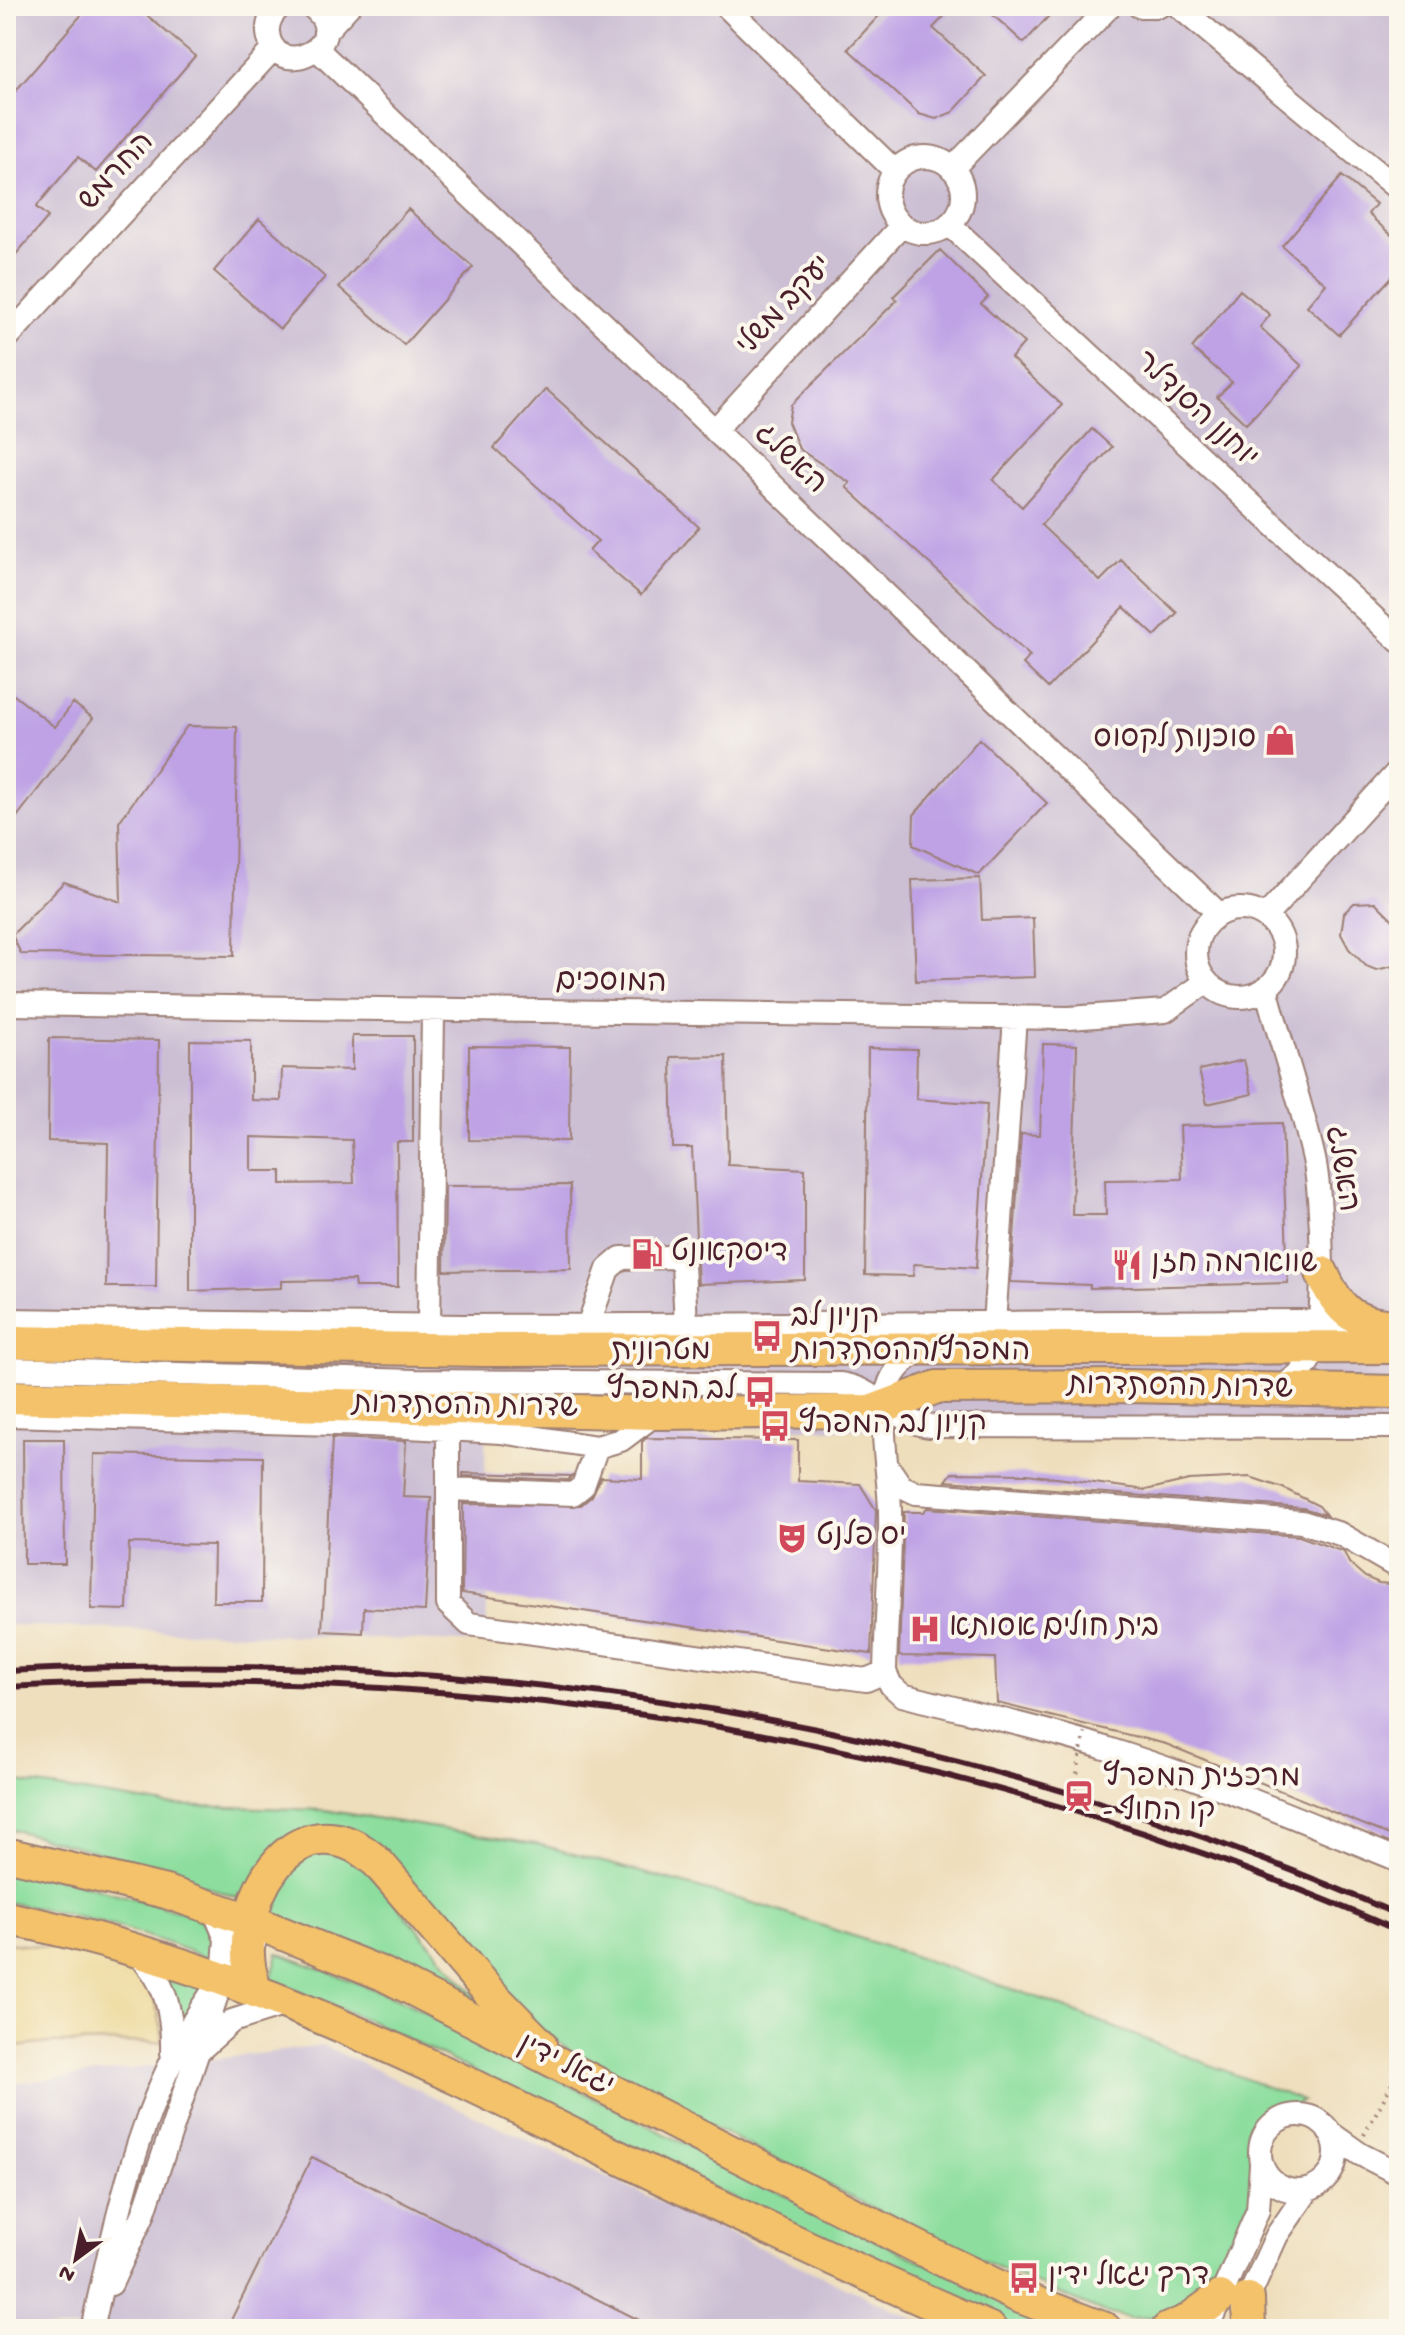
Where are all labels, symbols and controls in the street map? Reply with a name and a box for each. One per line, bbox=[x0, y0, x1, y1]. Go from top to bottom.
street label: החרמש bbox=[73, 126, 163, 220]
street label: יעקב משלי bbox=[729, 248, 841, 364]
street label: יוחנן הסנדלר bbox=[1126, 343, 1266, 477]
street label: האשלג bbox=[746, 416, 834, 503]
place label: סוכנות לקסוס bbox=[1093, 721, 1256, 758]
shop icon: סוכנות לקסוס bbox=[1263, 723, 1297, 757]
street label: המוסכים bbox=[555, 966, 667, 1002]
street label: האשלג bbox=[1316, 1123, 1366, 1215]
fuel station icon: דיסקאונט bbox=[630, 1237, 664, 1271]
place label: דיסקאונט bbox=[671, 1237, 788, 1272]
restaurant icon: שווארמה חזן bbox=[1110, 1248, 1144, 1282]
place label: שווארמה חזן bbox=[1151, 1248, 1317, 1283]
place label: קניון לב המפרץ/ההסתדרות bbox=[789, 1299, 1030, 1371]
bus stop icon: קניון לב המפרץ/ההסתדרות bbox=[750, 1319, 784, 1353]
street label: מטרונית bbox=[611, 1336, 711, 1371]
street label: שדרות ההסתדרות bbox=[1065, 1369, 1293, 1408]
place label: לב המפרץ bbox=[607, 1372, 737, 1410]
bus stop icon: לב המפרץ bbox=[743, 1375, 777, 1409]
street label: שדרות ההסתדרות bbox=[350, 1388, 578, 1427]
place label: קניון לב המפרץ bbox=[799, 1406, 987, 1444]
bus stop icon: קניון לב המפרץ bbox=[758, 1409, 792, 1443]
place label: יס פלנט bbox=[816, 1518, 906, 1556]
theatre icon: יס פלנט bbox=[775, 1521, 809, 1555]
place label: בית חולים אסותא bbox=[949, 1609, 1159, 1647]
hospital icon: בית חולים אסותא bbox=[908, 1612, 942, 1646]
place label: מרכזית המפרץ - קו החוף bbox=[1103, 1759, 1301, 1831]
station icon: מרכזית המפרץ - קו החוף bbox=[1062, 1779, 1096, 1813]
street label: יגאל ידין bbox=[512, 2026, 619, 2106]
north arrow bbox=[36, 2219, 116, 2299]
text: N bbox=[55, 2258, 81, 2287]
place label: דרך יגאל ידין bbox=[1048, 2259, 1209, 2296]
bus stop icon: דרך יגאל ידין bbox=[1007, 2261, 1041, 2295]

